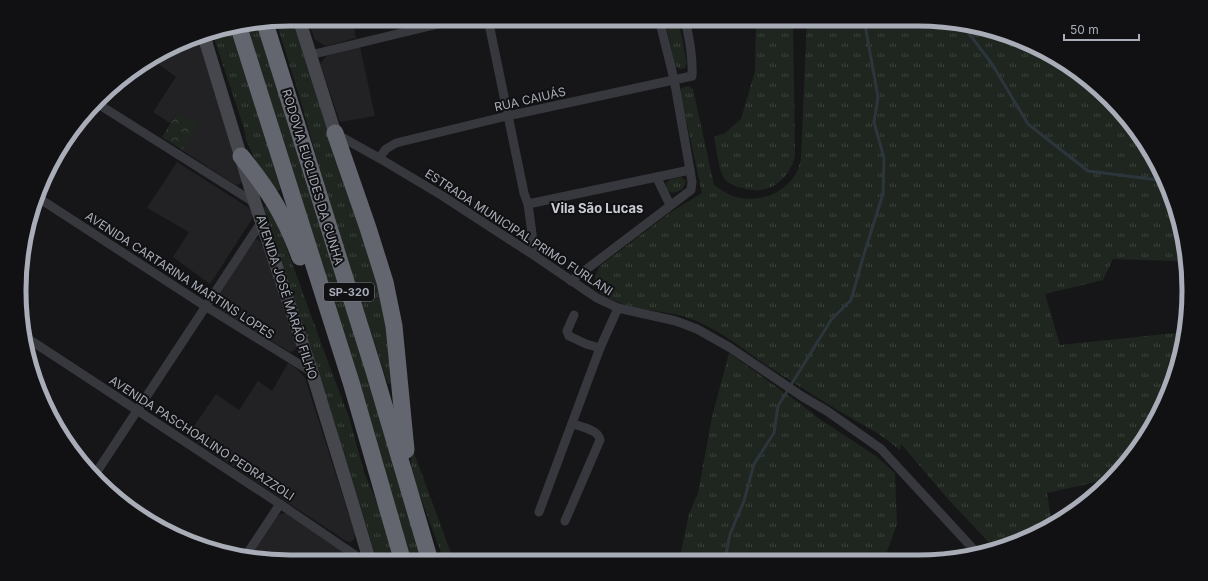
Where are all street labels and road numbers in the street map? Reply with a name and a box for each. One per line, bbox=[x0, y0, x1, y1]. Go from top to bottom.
street label: RUA CAIUÁS bbox=[493, 83, 567, 114]
street label: RODOVIA EUCLIDES DA CUNHA bbox=[279, 87, 347, 267]
street label: ESTRADA MUNICIPAL PRIMO FURLANI bbox=[422, 166, 616, 298]
street label: AVENIDA CARTARINA MARTINS LOPES bbox=[83, 208, 278, 342]
street label: AVENIDA JOSÉ MARÃO FILHO bbox=[253, 213, 321, 381]
road number: SP-320 bbox=[324, 283, 374, 301]
street label: AVENIDA PASCHOALINO PEDRAZZOLI bbox=[107, 372, 297, 504]

